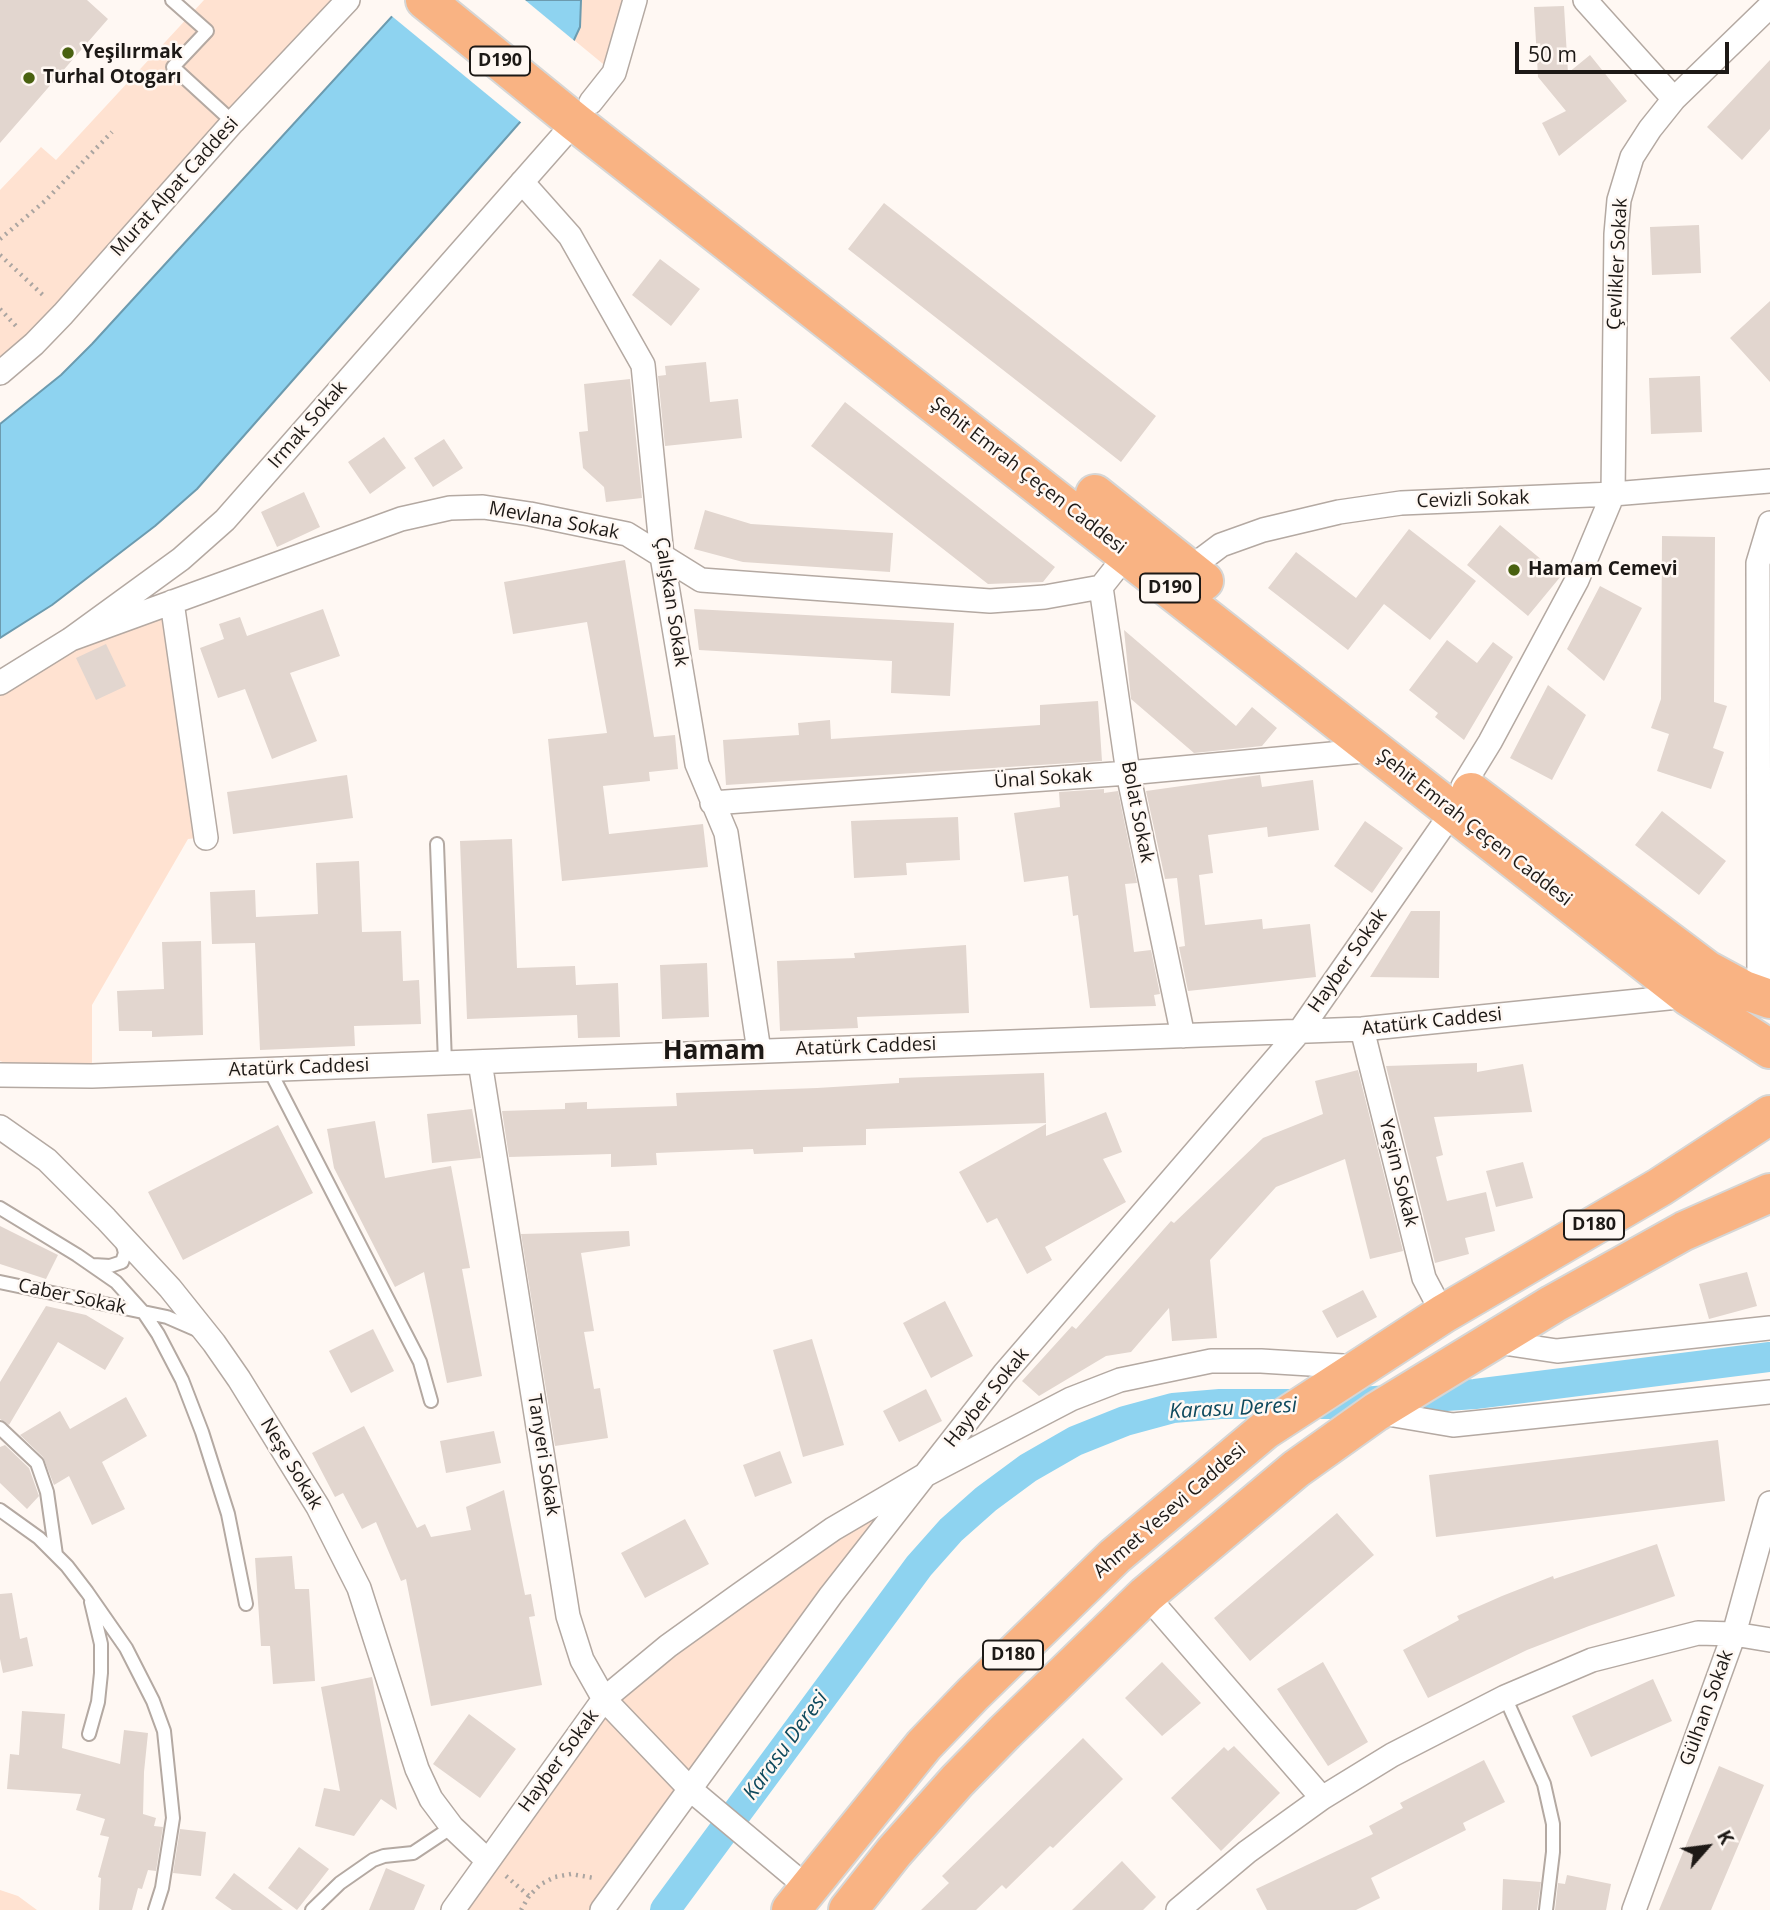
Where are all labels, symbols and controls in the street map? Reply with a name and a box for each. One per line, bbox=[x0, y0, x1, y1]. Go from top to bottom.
scale bar bbox=[1518, 28, 1732, 72]
text: 50 m bbox=[1528, 40, 1577, 68]
place label: Yeşilırmak bbox=[82, 42, 182, 64]
marker: Yeşilırmak bbox=[60, 45, 76, 61]
road number: D190 bbox=[470, 46, 530, 76]
place label: Turhal Otogarı bbox=[43, 67, 182, 89]
marker: Turhal Otogarı bbox=[21, 70, 37, 86]
street label: Murat Alpat Caddesi bbox=[106, 113, 244, 261]
street label: Çevlikler Sokak bbox=[1603, 197, 1633, 331]
street label: Irmak Sokak bbox=[264, 377, 352, 473]
street label: Şehit Emrah Çeçen Caddesi bbox=[926, 393, 1130, 559]
street label: Cevizli Sokak bbox=[1416, 487, 1530, 513]
street label: Mevlana Sokak bbox=[487, 497, 621, 545]
street label: Çalışkan Sokak bbox=[650, 536, 692, 668]
place label: Hamam Cemevi bbox=[1528, 559, 1678, 581]
marker: Hamam Cemevi bbox=[1506, 562, 1522, 578]
road number: D190 bbox=[1140, 574, 1200, 602]
street label: Şehit Emrah Çeçen Caddesi bbox=[1372, 745, 1576, 911]
street label: Bolat Sokak bbox=[1116, 759, 1158, 865]
street label: Ünal Sokak bbox=[993, 764, 1093, 794]
street label: Hayber Sokak bbox=[1304, 905, 1392, 1017]
street label: Atatürk Caddesi bbox=[1361, 1003, 1503, 1041]
street label: Atatürk Caddesi bbox=[795, 1033, 937, 1061]
district label: Hamam bbox=[663, 1036, 765, 1068]
street label: Atatürk Caddesi bbox=[228, 1054, 370, 1082]
street label: Yeşim Sokak bbox=[1374, 1117, 1422, 1229]
road number: D180 bbox=[1564, 1210, 1624, 1240]
street label: Caber Sokak bbox=[16, 1274, 128, 1320]
street label: Hayber Sokak bbox=[940, 1344, 1034, 1452]
street label: Tanyeri Sokak bbox=[522, 1393, 564, 1517]
water label: Karasu Deresi bbox=[1168, 1393, 1298, 1425]
street label: Neşe Sokak bbox=[255, 1414, 327, 1514]
street label: Ahmet Yesevi Caddesi bbox=[1089, 1439, 1251, 1583]
road number: D180 bbox=[983, 1640, 1043, 1670]
street label: Gülhan Sokak bbox=[1676, 1647, 1738, 1769]
water label: Karasu Deresi bbox=[738, 1687, 834, 1805]
street label: Hayber Sokak bbox=[514, 1705, 604, 1817]
north arrow bbox=[1672, 1812, 1742, 1882]
text: K bbox=[1711, 1825, 1740, 1849]

